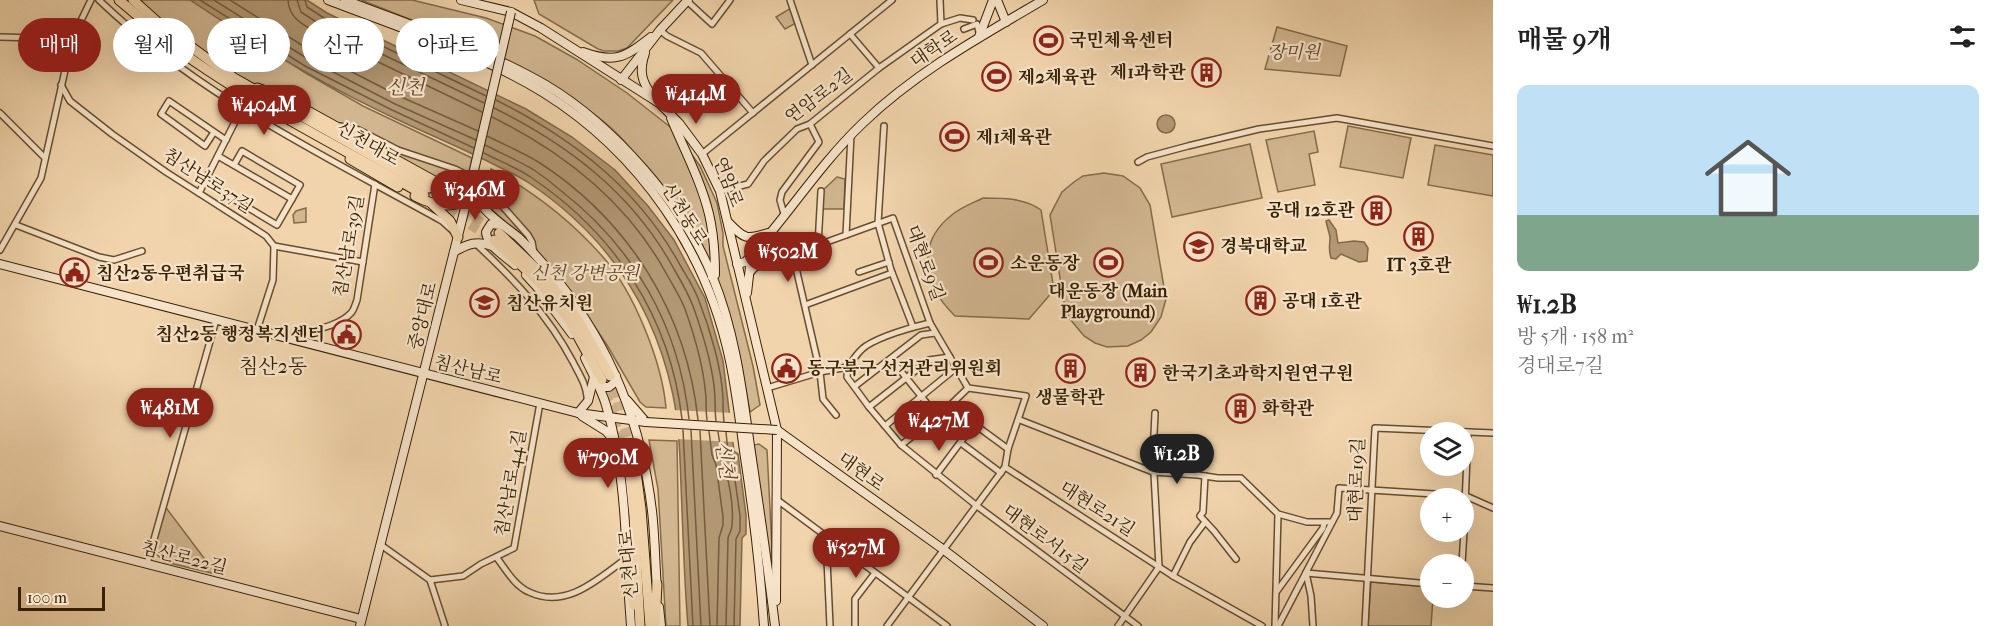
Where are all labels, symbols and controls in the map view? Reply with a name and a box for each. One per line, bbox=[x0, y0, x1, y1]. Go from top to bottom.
chip: 매매 bbox=[18, 18, 101, 72]
chip: 월세 bbox=[113, 18, 195, 72]
chip: 필터 bbox=[207, 18, 290, 72]
chip: 신규 bbox=[302, 18, 384, 72]
chip: 아파트 bbox=[396, 18, 499, 72]
icon: filters bbox=[1946, 20, 1979, 53]
sports icon: 국민체육센터 bbox=[1032, 24, 1064, 56]
text: 매물 9개 bbox=[1517, 24, 1612, 55]
street label: 대학로 bbox=[907, 26, 961, 72]
place label: 국민체육센터 bbox=[1069, 30, 1173, 51]
park label: 장미원 bbox=[1268, 42, 1322, 63]
building icon: 제1과학관 bbox=[1191, 56, 1223, 88]
sports icon: 제2체육관 bbox=[981, 61, 1013, 93]
place label: 제1과학관 bbox=[1110, 62, 1187, 83]
street label: 연암로2길 bbox=[781, 64, 857, 128]
place label: 제2체육관 bbox=[1018, 67, 1097, 88]
pin: ₩414M bbox=[654, 74, 738, 125]
water label: 신천 bbox=[386, 76, 426, 99]
text: ₩414M bbox=[666, 82, 726, 105]
pin: ₩404M bbox=[222, 85, 306, 136]
text: ₩404M bbox=[232, 93, 296, 116]
street label: 신천대로 bbox=[333, 118, 403, 170]
sports icon: 제1체육관 bbox=[939, 121, 971, 153]
icon: home bbox=[1694, 124, 1802, 232]
place label: 제1체육관 bbox=[976, 127, 1053, 148]
street label: 침산남로37길 bbox=[159, 144, 257, 218]
street label: 연암로 bbox=[709, 154, 747, 210]
pin: ₩346M bbox=[433, 170, 517, 221]
text: ₩346M bbox=[445, 178, 505, 201]
street label: 신천동로 bbox=[657, 179, 711, 249]
street label: 침산남로39길 bbox=[330, 193, 368, 299]
building icon: 공대 12호관 bbox=[1360, 194, 1392, 226]
place label: 공대 12호관 bbox=[1266, 200, 1356, 221]
building icon: IT 3호관 bbox=[1403, 220, 1435, 252]
street label: 대현로9길 bbox=[902, 222, 948, 304]
school or university icon: 경북대학교 bbox=[1183, 230, 1215, 262]
pin: ₩502M bbox=[746, 232, 830, 283]
place label: 경북대학교 bbox=[1220, 236, 1308, 257]
text: ₩502M bbox=[758, 240, 818, 263]
sports icon: 대운동장 (Main Playground) bbox=[1092, 246, 1124, 278]
sports icon: 소운동장 bbox=[973, 247, 1005, 279]
place label: 소운동장 bbox=[1010, 253, 1080, 274]
place label: IT 3호관 bbox=[1386, 255, 1452, 276]
public building icon: 침산2동우편취급국 bbox=[59, 257, 91, 289]
place label: 침산2동우편취급국 bbox=[96, 263, 245, 284]
park label: 신천 강변공원 bbox=[531, 263, 641, 284]
street label: 중앙대로 bbox=[404, 280, 442, 352]
place label: 대운동장 (Main Playground) bbox=[1049, 281, 1168, 323]
building icon: 공대 1호관 bbox=[1245, 285, 1277, 317]
school or university icon: 침산유치원 bbox=[469, 287, 501, 319]
text: ₩1.2B bbox=[1517, 289, 1577, 320]
place label: 공대 1호관 bbox=[1282, 291, 1362, 312]
place label: 침산유치원 bbox=[506, 293, 593, 314]
public building icon: 침산2동 행정복지센터 bbox=[330, 318, 362, 350]
place label: 침산2동 행정복지센터 bbox=[155, 324, 325, 345]
text: 방 5개 · 158 m² bbox=[1517, 325, 1634, 348]
street label: 침산남로 bbox=[432, 351, 504, 389]
public building icon: 동구북구 선거관리위원회 bbox=[770, 352, 802, 384]
building icon: 생물학관 bbox=[1054, 352, 1086, 384]
text: 경대로7길 bbox=[1517, 354, 1604, 377]
district label: 침산2동 bbox=[239, 355, 307, 378]
building icon: 한국기초과학지원연구원 bbox=[1125, 357, 1157, 389]
place label: 동구북구 선거관리위원회 bbox=[807, 358, 1002, 379]
place label: 한국기초과학지원연구원 bbox=[1162, 363, 1353, 384]
place label: 생물학관 bbox=[1035, 387, 1105, 408]
pin: ₩481M bbox=[128, 388, 212, 439]
building icon: 화학관 bbox=[1225, 392, 1257, 424]
text: ₩481M bbox=[140, 396, 200, 419]
place label: 화학관 bbox=[1262, 398, 1315, 419]
pin: ₩427M bbox=[897, 401, 981, 452]
text: ₩427M bbox=[908, 409, 970, 432]
map controls bbox=[1420, 422, 1474, 608]
button: layers bbox=[1420, 422, 1474, 476]
street label: 침산남로44길 bbox=[491, 428, 531, 538]
pin: ₩1.2B bbox=[1135, 434, 1219, 485]
street label: 대현로19길 bbox=[1345, 437, 1369, 523]
pin: ₩790M bbox=[566, 438, 650, 489]
water label: 신천 bbox=[711, 439, 740, 483]
text: ₩1.2B bbox=[1154, 442, 1200, 465]
text: ₩790M bbox=[577, 446, 639, 469]
street label: 대현로 bbox=[834, 448, 888, 496]
street label: 대현로21길 bbox=[1056, 477, 1138, 541]
button: + bbox=[1420, 488, 1474, 542]
street label: 대현로서15길 bbox=[998, 500, 1092, 578]
street label: 신천대로 bbox=[616, 528, 642, 600]
pin: ₩527M bbox=[814, 528, 898, 579]
text: ₩527M bbox=[827, 536, 885, 559]
street label: 침산로22길 bbox=[139, 537, 229, 579]
button: − bbox=[1420, 554, 1474, 608]
scale bar bbox=[18, 584, 105, 612]
text: 100 m bbox=[27, 588, 67, 607]

